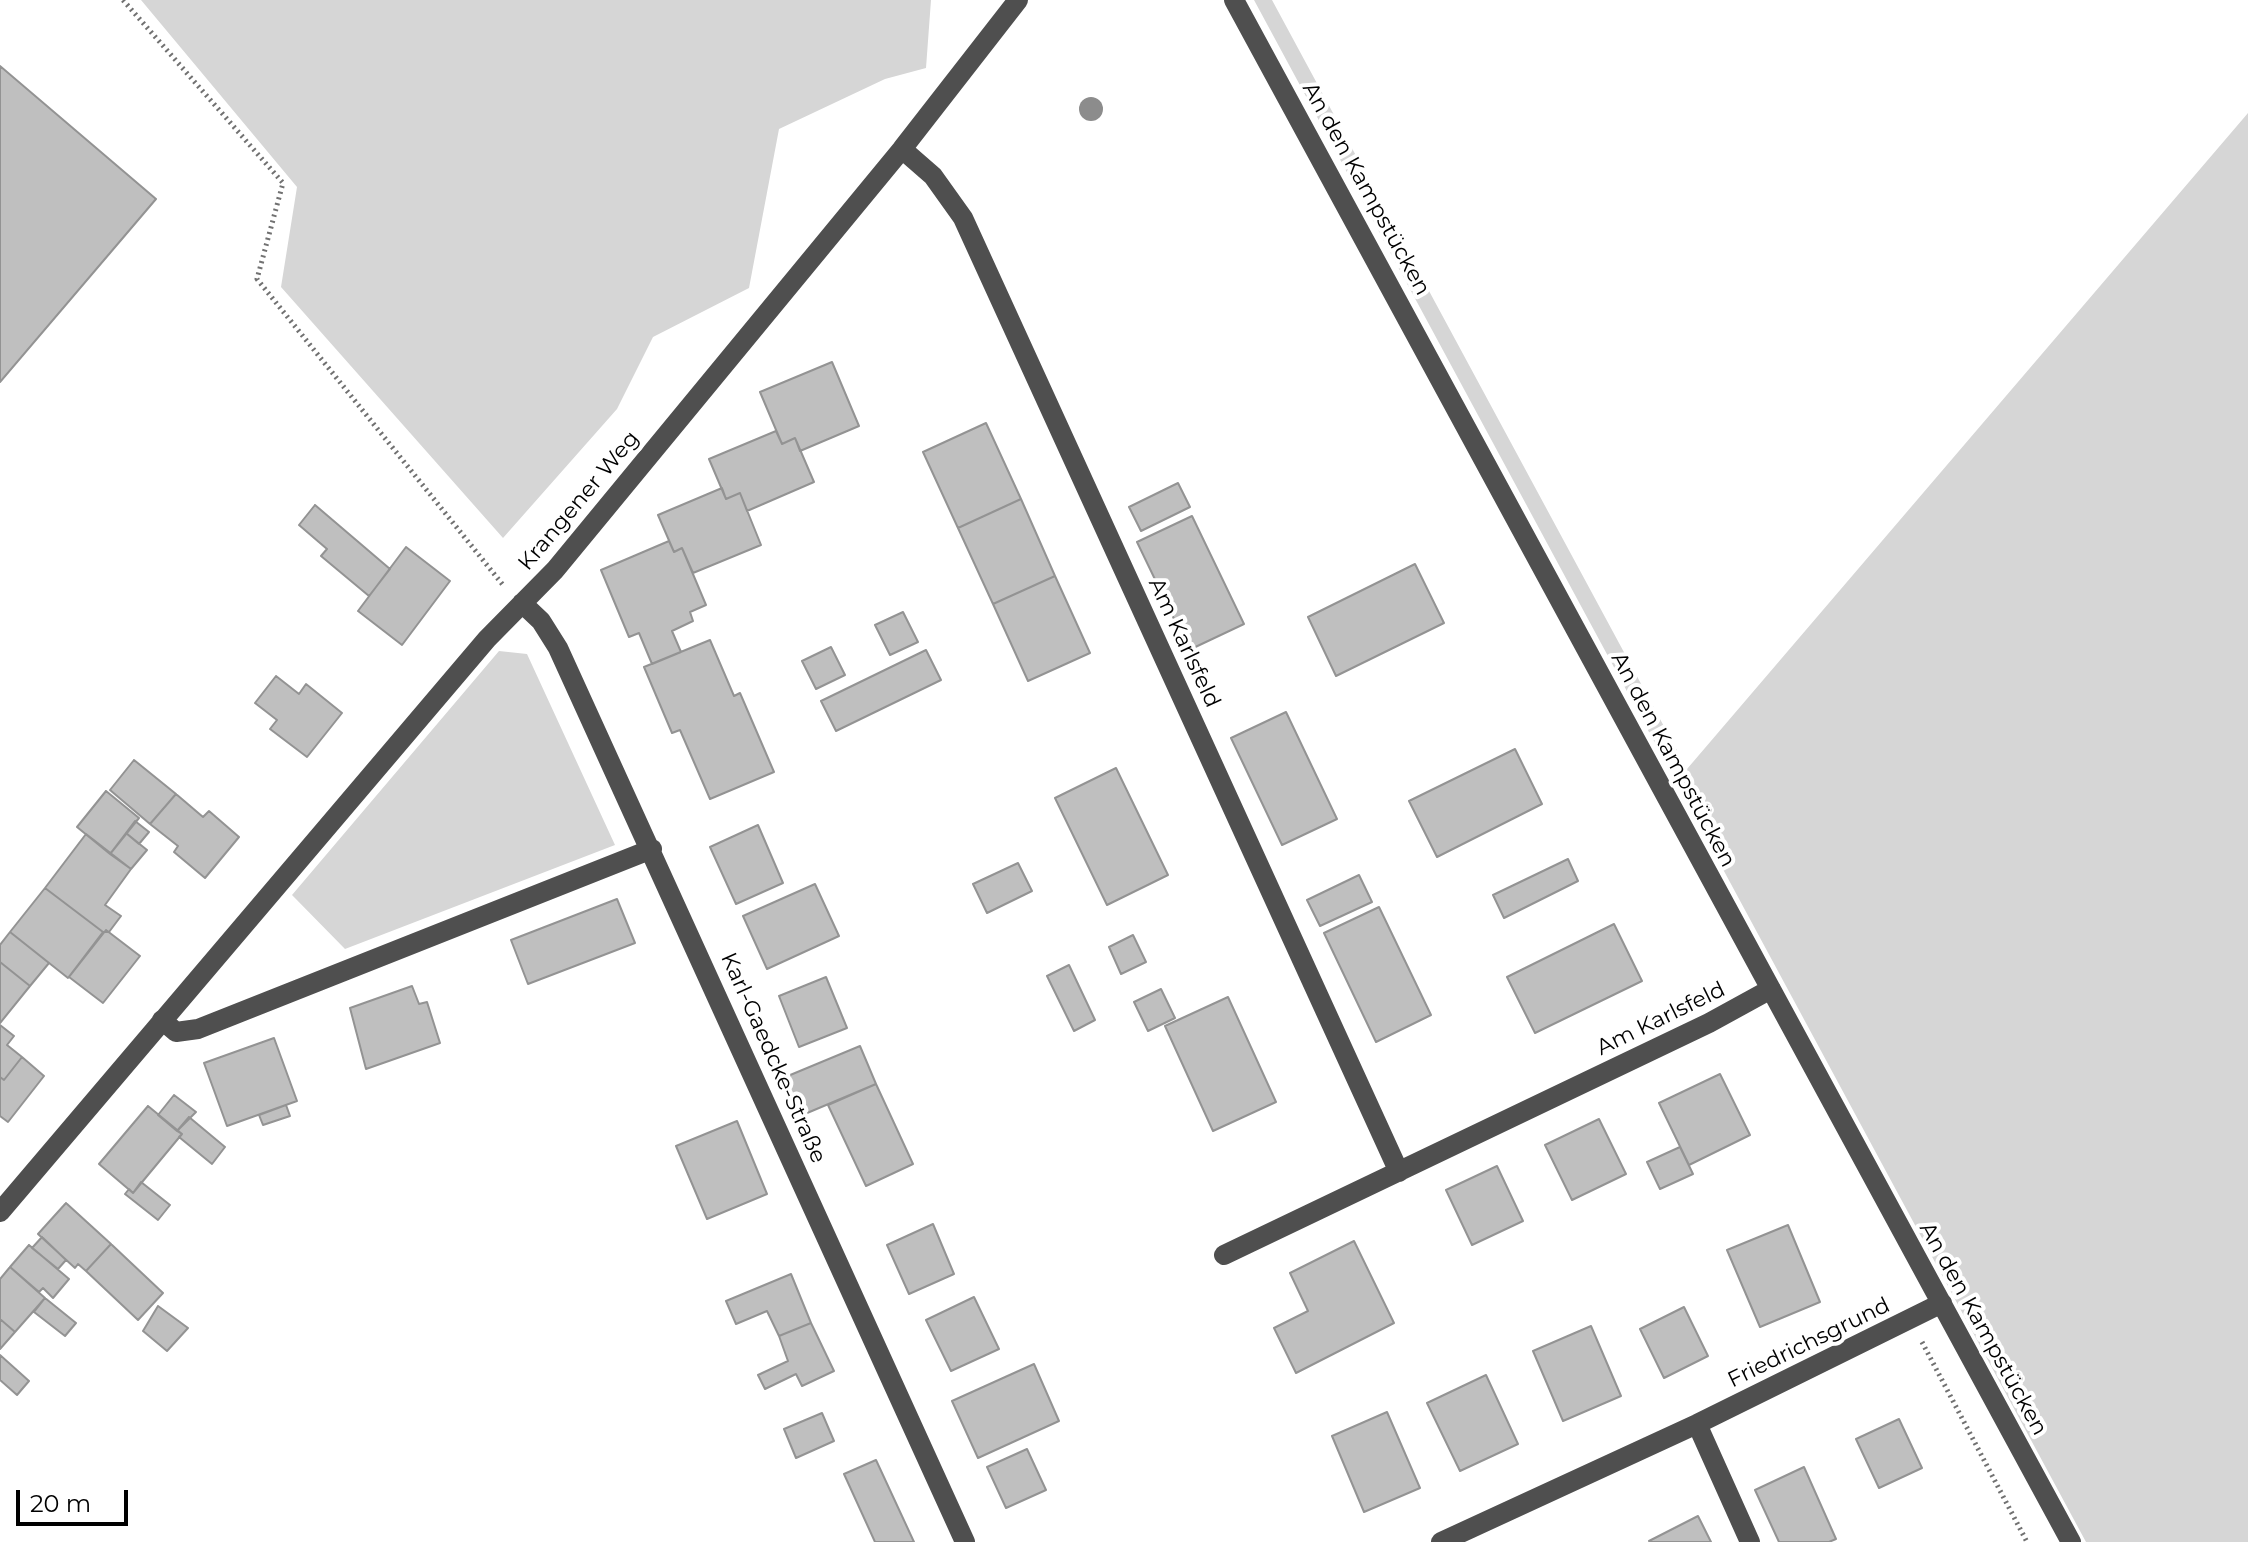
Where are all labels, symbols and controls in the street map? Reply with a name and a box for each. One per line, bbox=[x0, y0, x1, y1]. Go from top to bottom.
street label: An den Kampstücken bbox=[1296, 78, 1436, 300]
street label: Krangener Weg bbox=[513, 426, 645, 576]
street label: Am Karlsfeld bbox=[1142, 574, 1226, 712]
street label: An den Kampstücken bbox=[1605, 648, 1741, 872]
street label: Karl-Gaedcke-Straße bbox=[715, 949, 831, 1167]
street label: Am Karlsfeld bbox=[1592, 976, 1730, 1062]
street label: An den Kampstücken bbox=[1913, 1218, 2053, 1440]
street label: Friedrichsgrund bbox=[1724, 1292, 1894, 1394]
scale bar bbox=[20, 1474, 132, 1524]
text: 20 m bbox=[30, 1489, 91, 1518]

